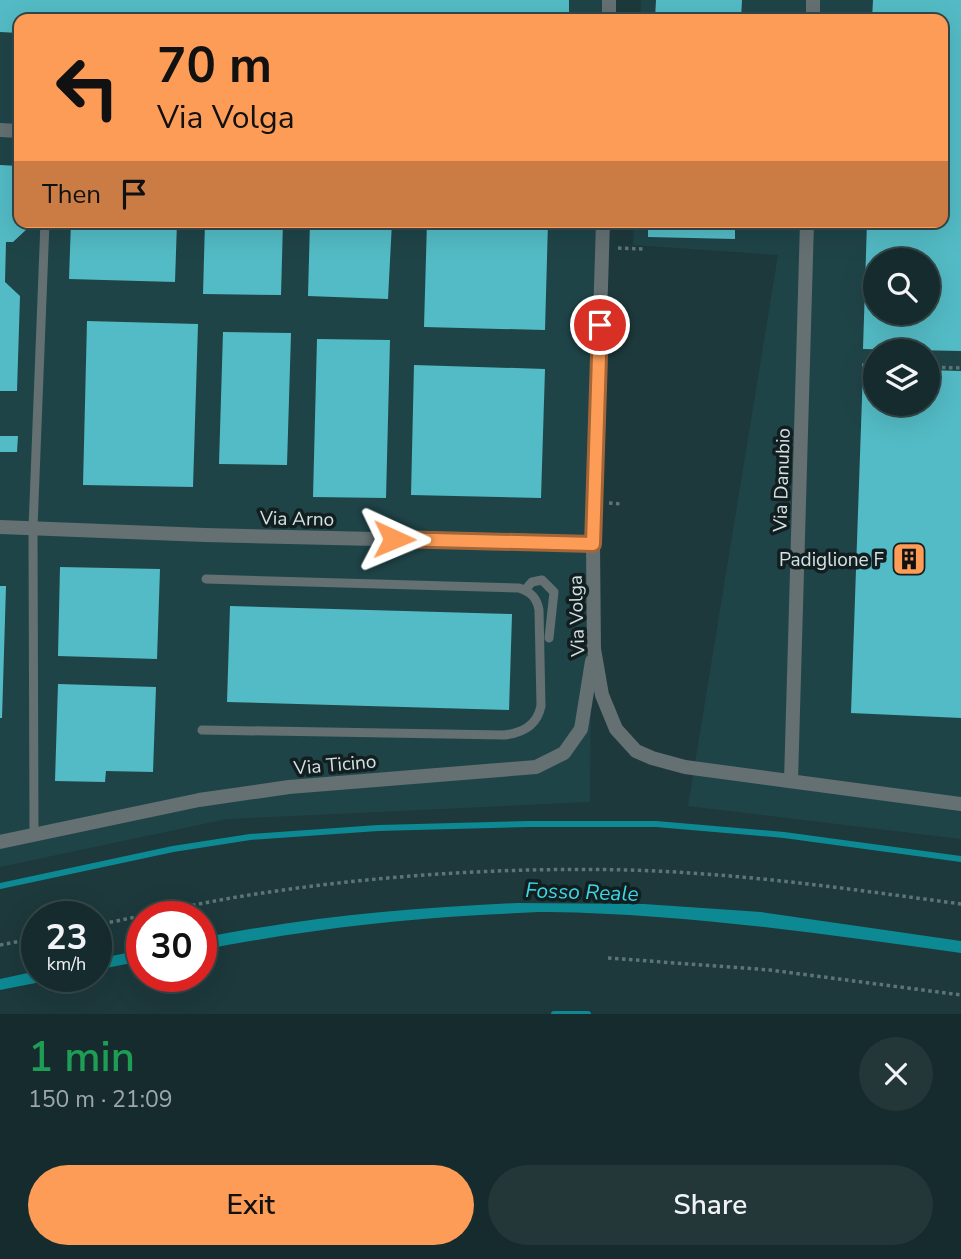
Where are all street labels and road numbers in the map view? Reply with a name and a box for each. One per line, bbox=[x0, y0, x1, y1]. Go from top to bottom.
street label: Via Danubio bbox=[767, 428, 797, 534]
street label: Via Arno bbox=[259, 505, 334, 533]
street label: Via Volga bbox=[563, 575, 591, 658]
street label: Via Ticino bbox=[292, 748, 377, 782]

